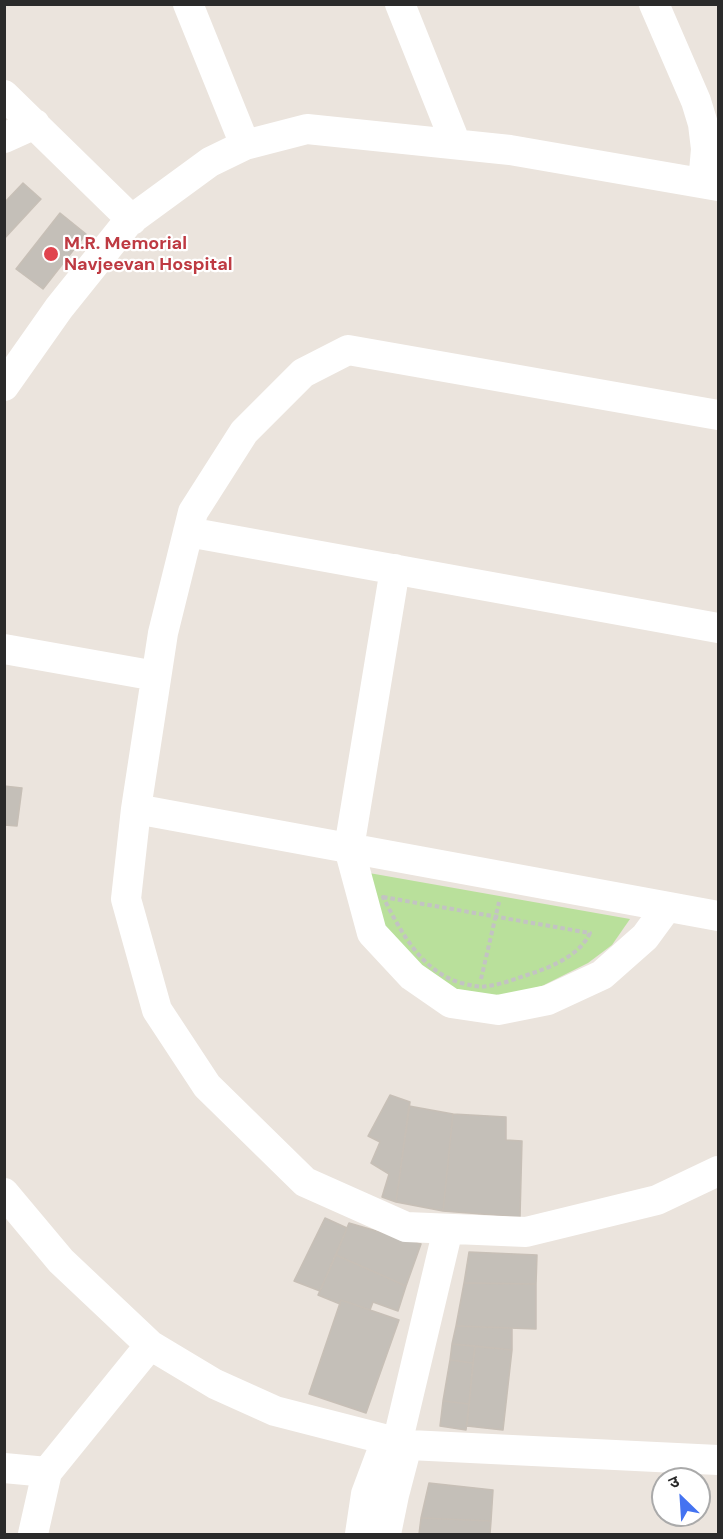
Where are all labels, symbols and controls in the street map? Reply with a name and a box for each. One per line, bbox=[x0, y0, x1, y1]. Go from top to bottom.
place label: M.R. Memorial Navjeevan Hospital bbox=[64, 233, 233, 276]
marker: M.R. Memorial Navjeevan Hospital bbox=[42, 245, 60, 263]
north arrow bbox=[651, 1467, 711, 1527]
text: उ bbox=[665, 1471, 683, 1494]

